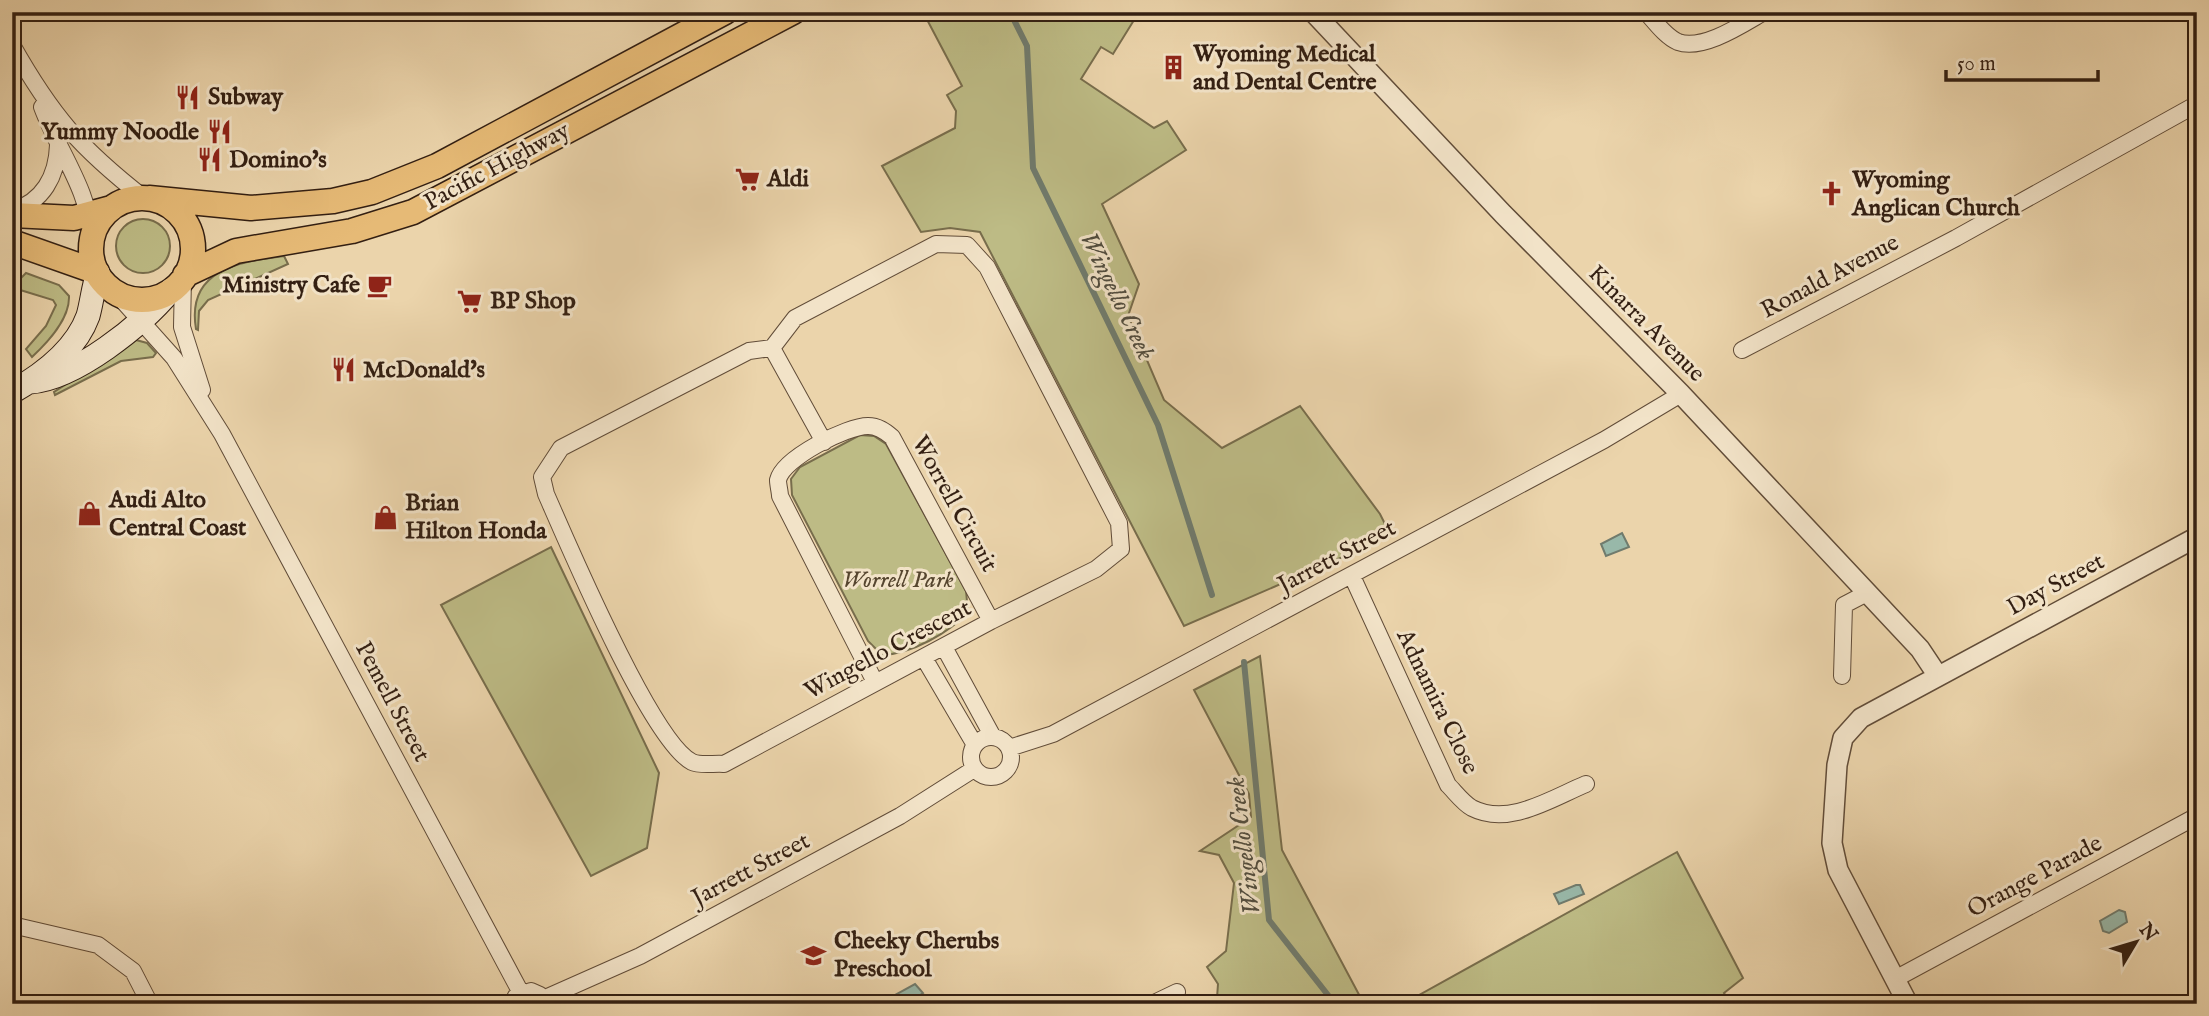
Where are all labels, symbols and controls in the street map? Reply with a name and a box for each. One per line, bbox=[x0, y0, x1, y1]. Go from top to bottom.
scale bar bbox=[1946, 38, 2099, 82]
place label: Wyoming Medical and Dental Centre bbox=[1192, 39, 1377, 98]
text: 50 m bbox=[1957, 51, 1996, 78]
building icon: Wyoming Medical and Dental Centre bbox=[1159, 54, 1187, 82]
place label: Subway bbox=[208, 82, 284, 113]
restaurant icon: Subway bbox=[174, 83, 202, 111]
street label: Pacific Highway bbox=[419, 116, 575, 218]
place label: Yummy Noodle bbox=[41, 117, 199, 148]
restaurant icon: Yummy Noodle bbox=[205, 118, 233, 146]
place label: Domino's bbox=[229, 145, 327, 176]
restaurant icon: Domino's bbox=[195, 146, 223, 174]
place label: Aldi bbox=[766, 164, 809, 195]
supermarket icon: Aldi bbox=[733, 165, 761, 193]
place label: Wyoming Anglican Church bbox=[1851, 165, 2020, 224]
church icon: Wyoming Anglican Church bbox=[1818, 180, 1846, 208]
water label: Wingello Creek bbox=[1071, 226, 1162, 367]
street label: Ronald Avenue bbox=[1756, 228, 1904, 326]
street label: Kinarra Avenue bbox=[1581, 259, 1711, 389]
place label: Ministry Cafe bbox=[222, 270, 360, 301]
cafe icon: Ministry Cafe bbox=[366, 271, 394, 299]
place label: BP Shop bbox=[490, 286, 576, 317]
supermarket icon: BP Shop bbox=[456, 287, 484, 315]
place label: McDonald's bbox=[363, 355, 486, 386]
restaurant icon: McDonald's bbox=[329, 356, 357, 384]
street label: Worrell Circuit bbox=[904, 430, 1004, 578]
place label: Audi Alto Central Coast bbox=[108, 485, 247, 544]
place label: Brian Hilton Honda bbox=[405, 488, 547, 547]
shop icon: Audi Alto Central Coast bbox=[75, 500, 103, 528]
shop icon: Brian Hilton Honda bbox=[371, 503, 399, 531]
street label: Jarrett Street bbox=[1270, 513, 1401, 602]
street label: Day Street bbox=[2002, 546, 2110, 624]
park label: Worrell Park bbox=[842, 565, 954, 596]
street label: Wingello Crescent bbox=[799, 593, 977, 707]
street label: Adnamira Close bbox=[1388, 624, 1485, 780]
street label: Pemell Street bbox=[347, 636, 437, 768]
water label: Wingello Creek bbox=[1219, 774, 1270, 917]
street label: Jarrett Street bbox=[684, 826, 815, 915]
street label: Orange Parade bbox=[1962, 829, 2108, 925]
north arrow bbox=[2100, 908, 2170, 978]
text: N bbox=[2133, 918, 2163, 947]
place label: Cheeky Cherubs Preschool bbox=[834, 926, 1000, 985]
school or university icon: Cheeky Cherubs Preschool bbox=[800, 941, 828, 969]

